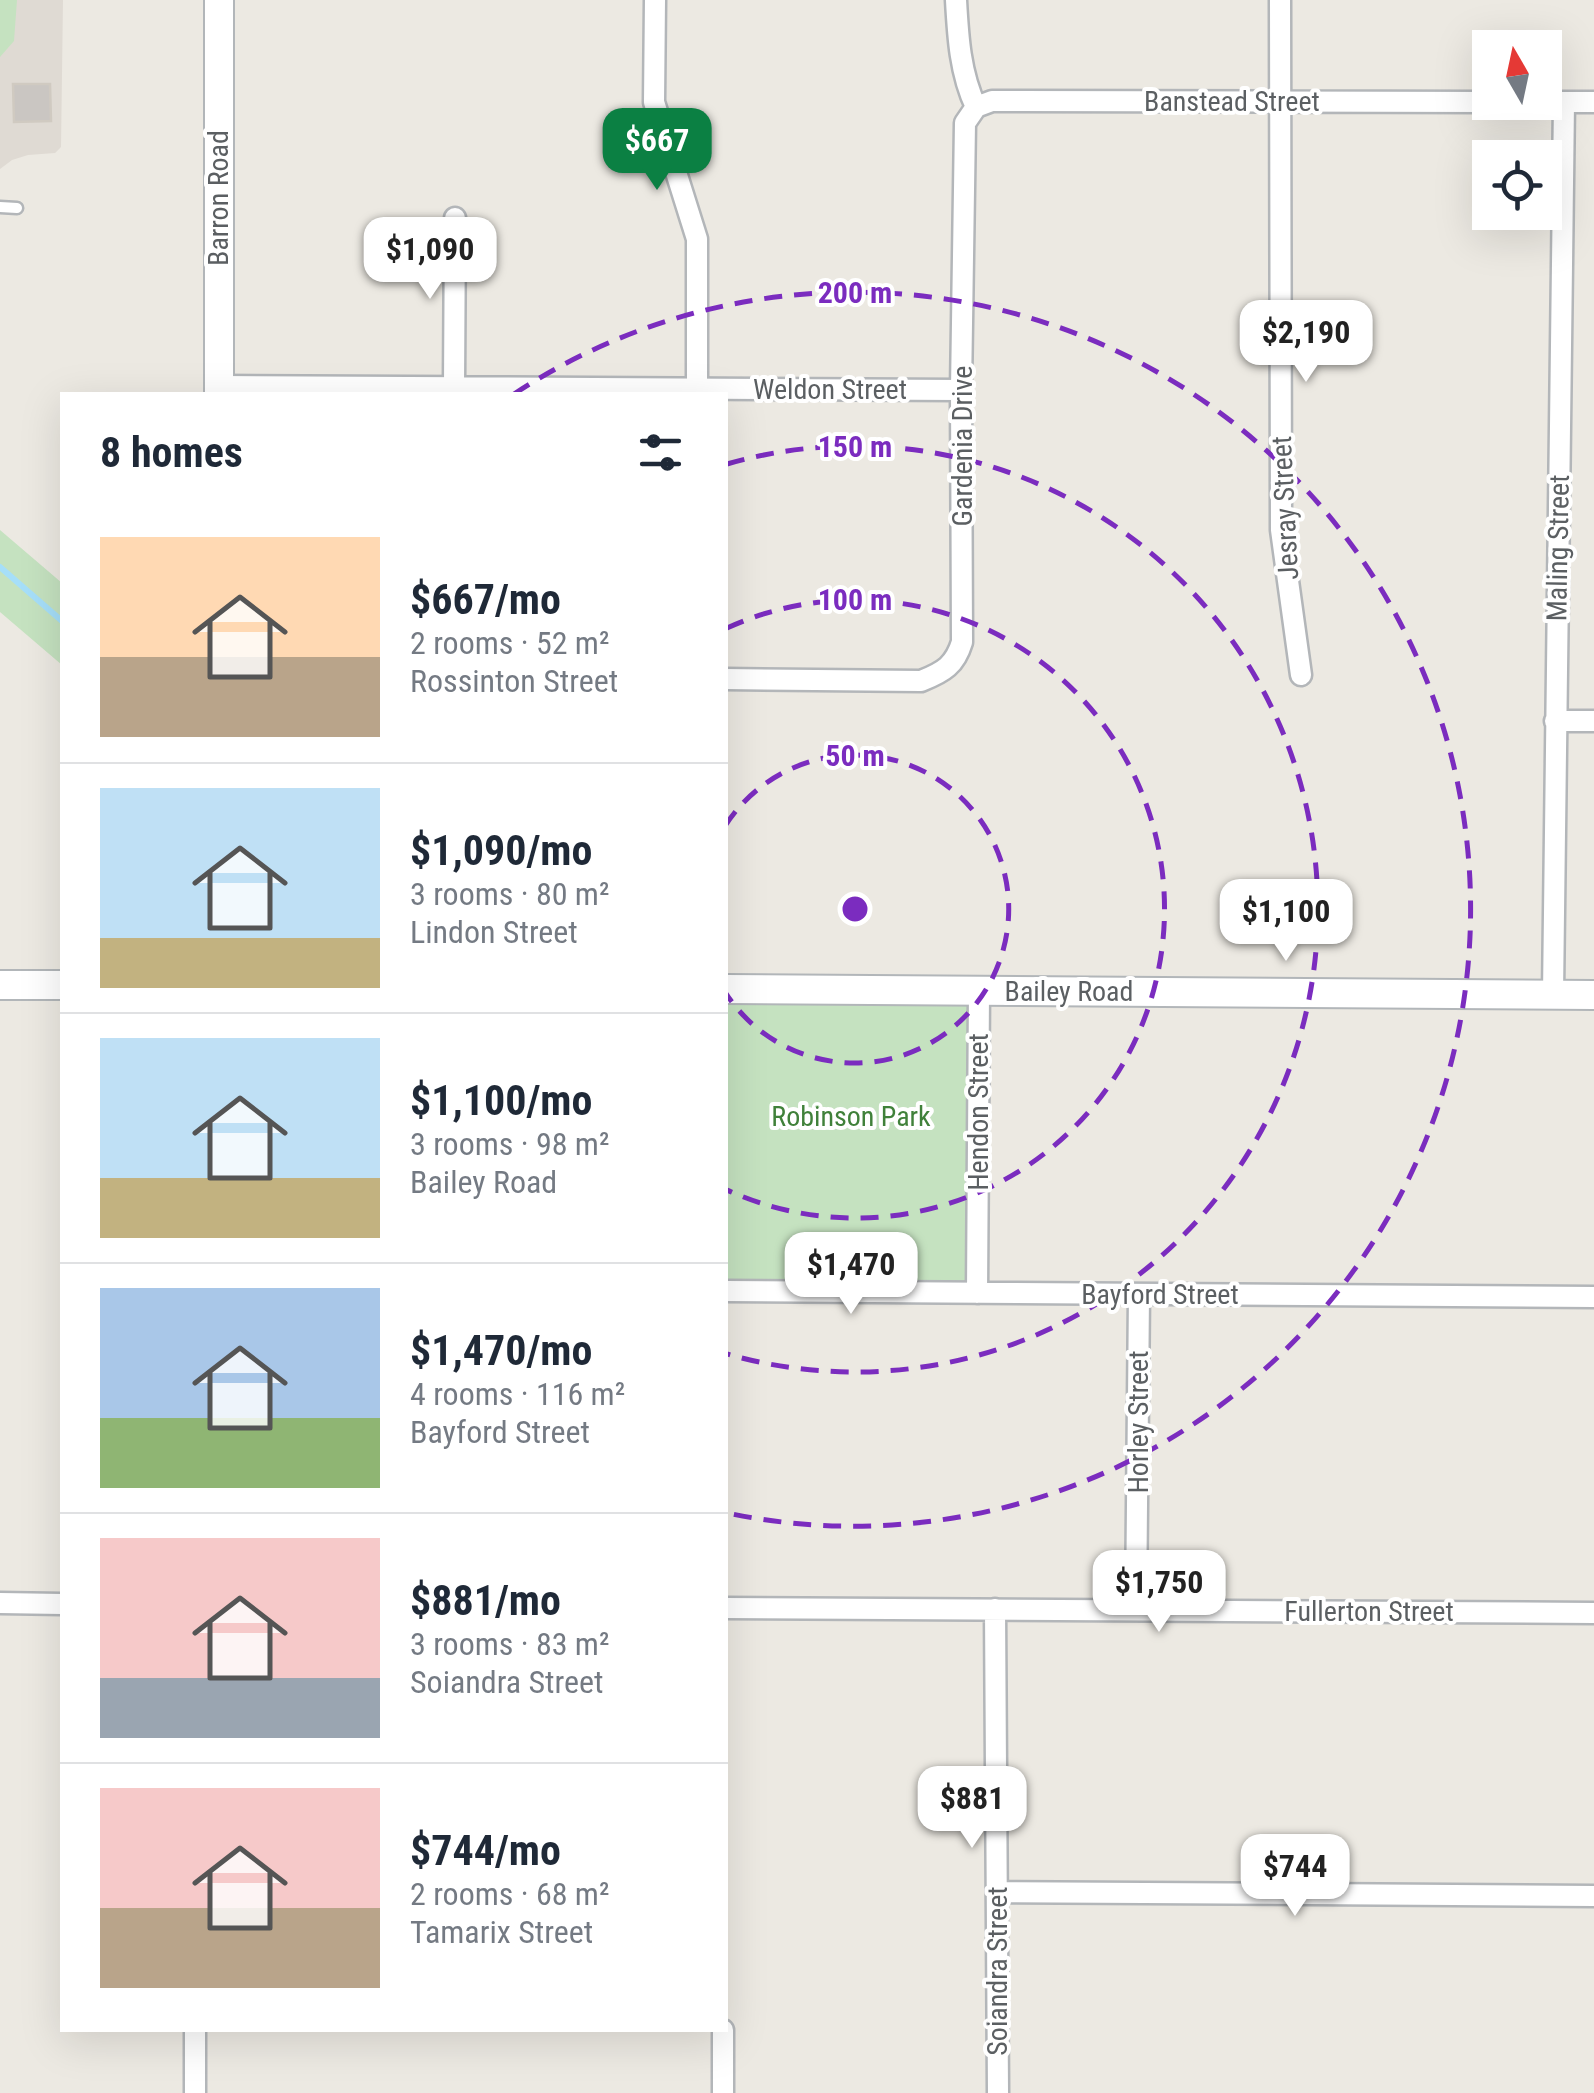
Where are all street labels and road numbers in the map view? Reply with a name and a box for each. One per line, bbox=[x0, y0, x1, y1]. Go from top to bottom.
street label: Banstead Street bbox=[1144, 85, 1320, 118]
street label: Barron Road bbox=[202, 130, 235, 266]
street label: Gardenia Drive bbox=[946, 366, 979, 526]
street label: Weldon Street bbox=[753, 373, 907, 406]
street label: Jesray Street bbox=[1265, 435, 1305, 581]
street label: Maling Street bbox=[1540, 474, 1576, 622]
street label: Bailey Road bbox=[1005, 975, 1133, 1008]
street label: Hendon Street bbox=[962, 1033, 995, 1191]
street label: Bayford Street bbox=[1081, 1278, 1239, 1311]
street label: Horley Street bbox=[1122, 1350, 1155, 1494]
street label: Fullerton Street bbox=[1284, 1595, 1454, 1628]
street label: Soiandra Street bbox=[981, 1886, 1014, 2056]

